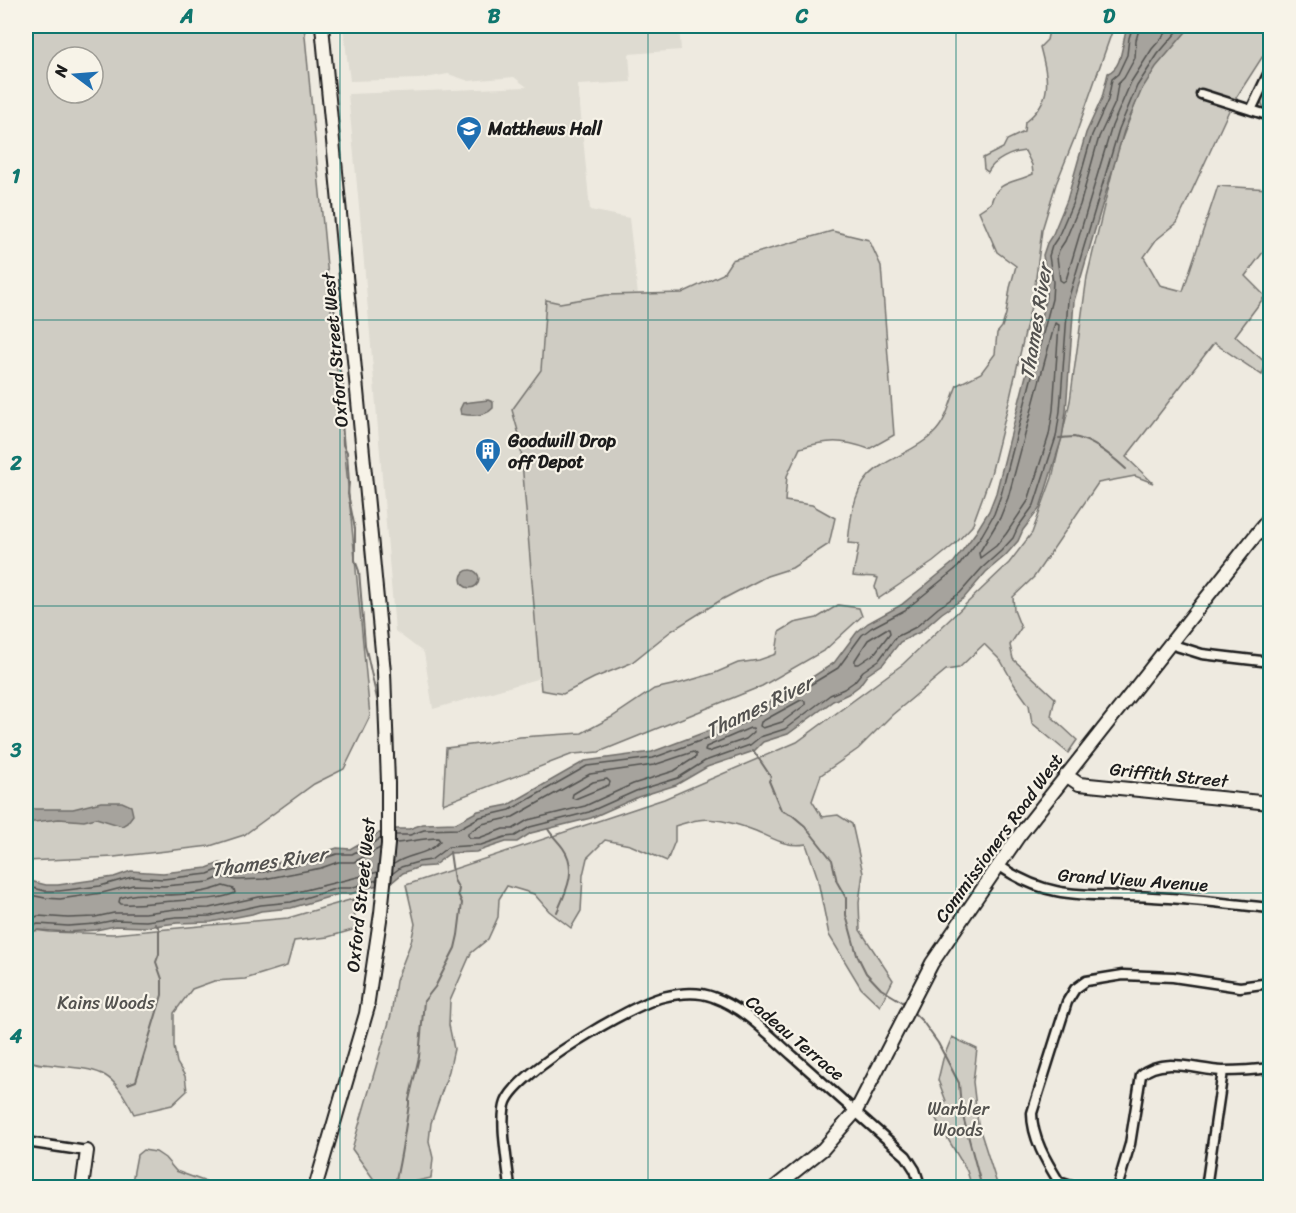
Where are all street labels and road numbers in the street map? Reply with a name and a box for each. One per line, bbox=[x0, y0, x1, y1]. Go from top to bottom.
street label: Oxford Street West bbox=[312, 271, 358, 429]
street label: Commissioners Road West bbox=[926, 746, 1072, 930]
street label: Griffith Street bbox=[1108, 753, 1230, 797]
street label: Oxford Street West bbox=[337, 815, 385, 974]
street label: Grand View Avenue bbox=[1057, 859, 1209, 901]
street label: Cadeau Terrace bbox=[738, 987, 852, 1089]

